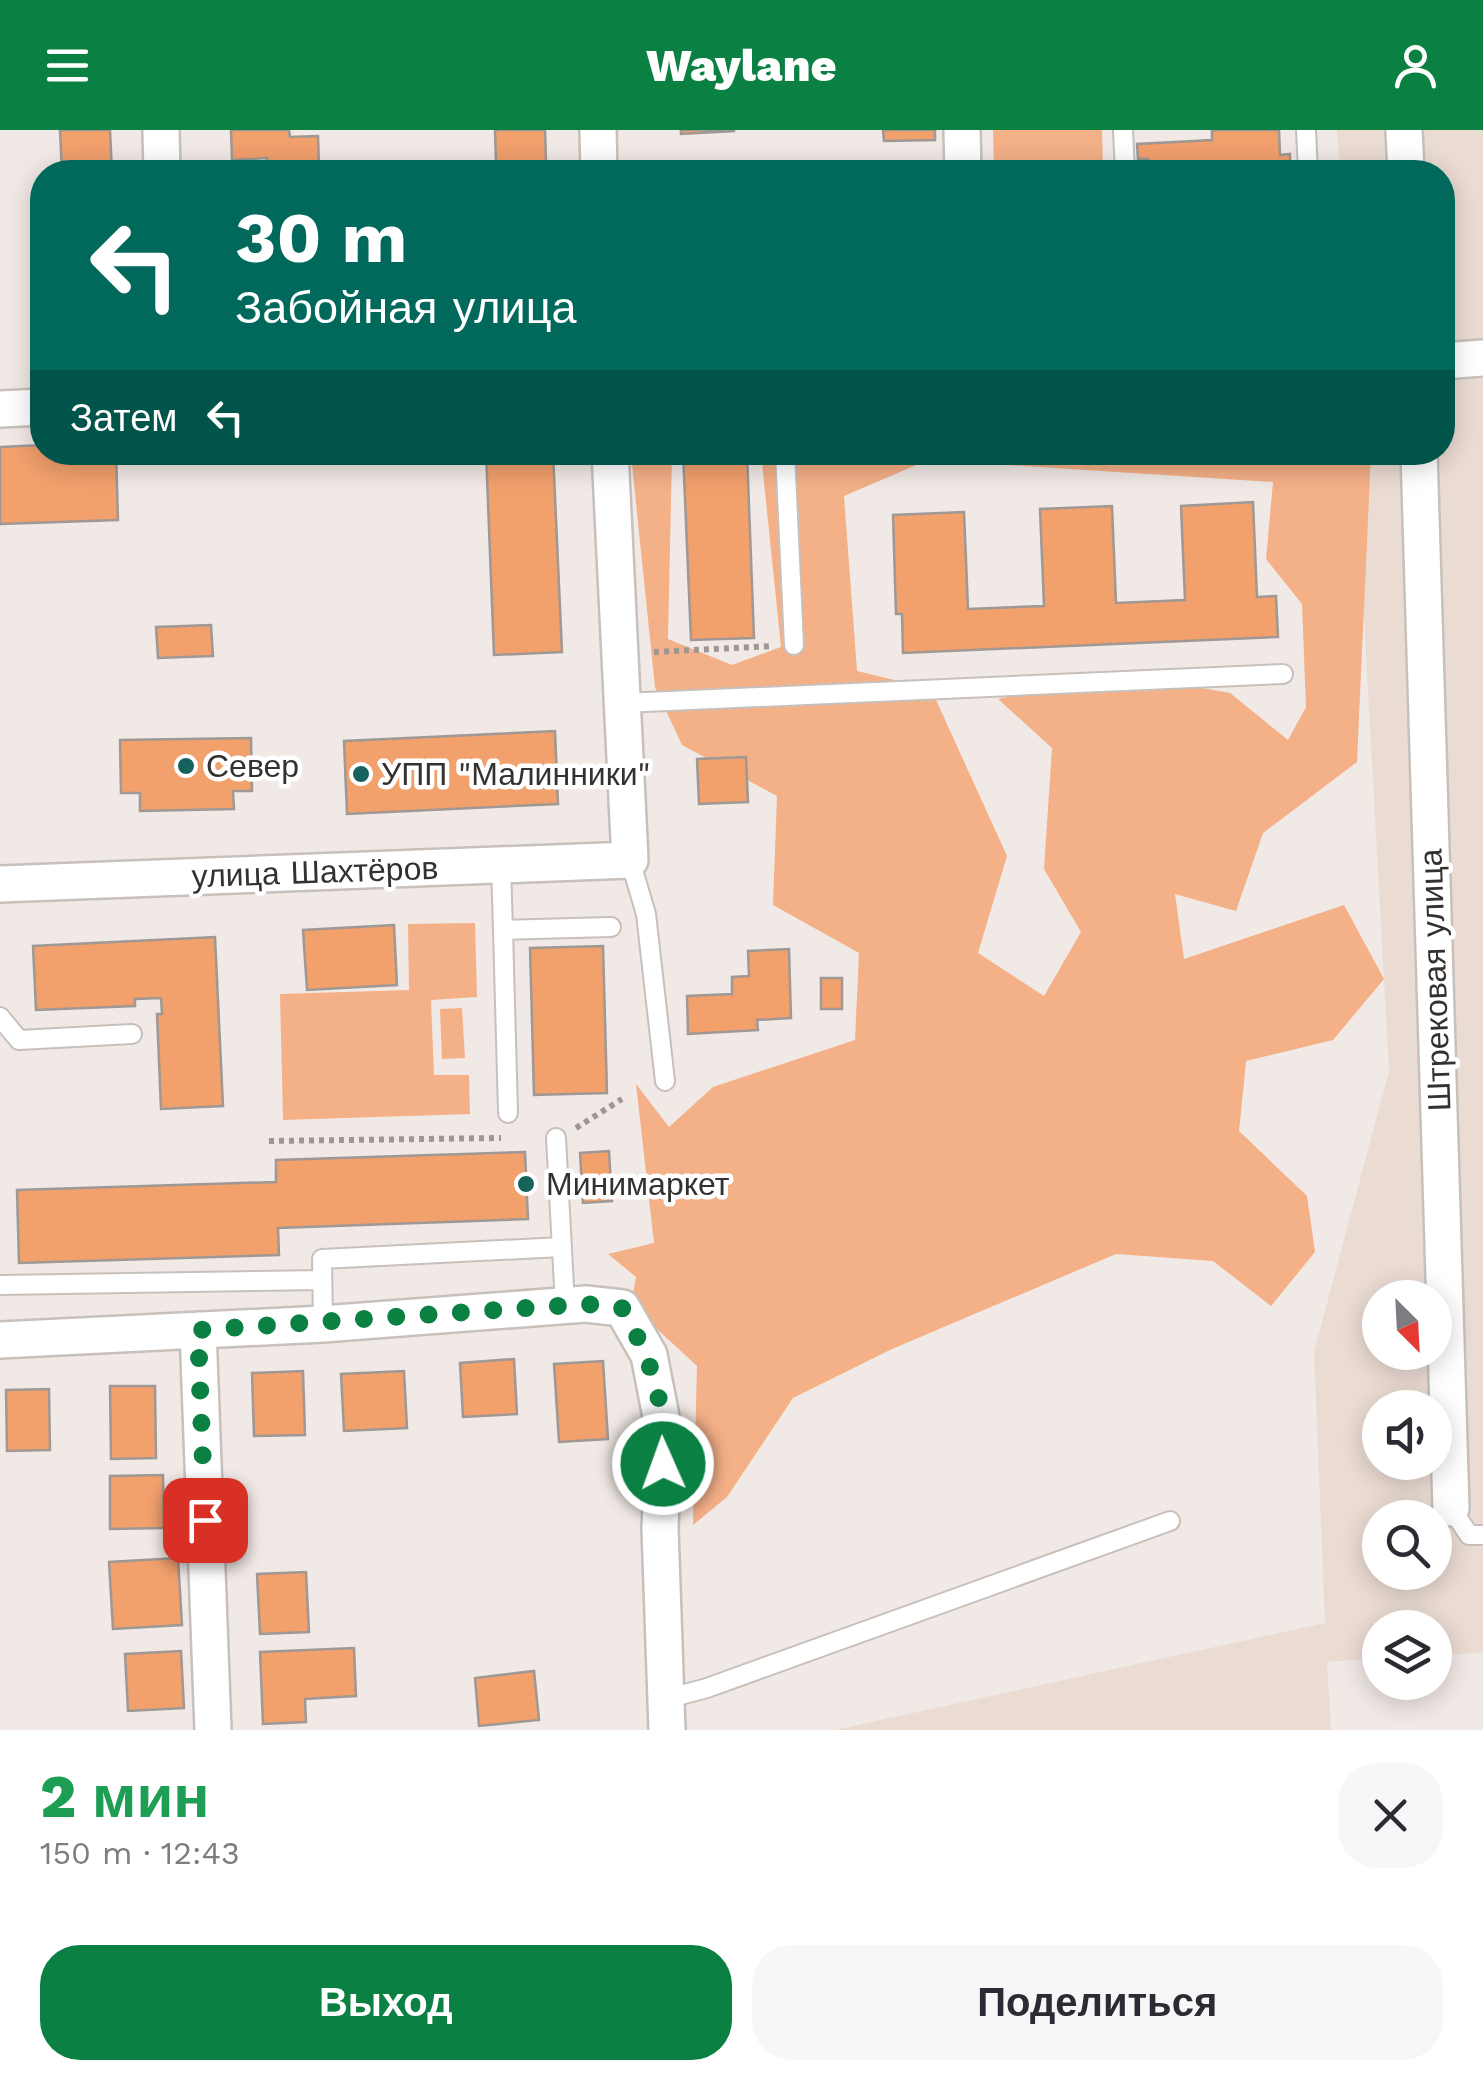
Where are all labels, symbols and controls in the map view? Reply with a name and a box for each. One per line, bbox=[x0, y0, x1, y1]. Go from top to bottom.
icon: menu bbox=[40, 38, 95, 93]
icon: person bbox=[1388, 38, 1443, 93]
text: Waylane bbox=[646, 39, 837, 92]
text: 30 m bbox=[235, 197, 407, 279]
icon: left bbox=[70, 200, 200, 330]
text: Забойная улица bbox=[235, 281, 576, 334]
icon: left bbox=[198, 390, 253, 445]
text: Затем bbox=[70, 396, 178, 440]
place label: Север bbox=[206, 747, 299, 785]
marker: Север bbox=[175, 755, 197, 777]
place label: УПП "Малинники" bbox=[381, 755, 651, 793]
marker: УПП "Малинники" bbox=[350, 763, 372, 785]
street label: Штрековая улица bbox=[1411, 848, 1459, 1112]
street label: улица Шахтёров bbox=[191, 849, 439, 895]
place label: Минимаркет bbox=[546, 1165, 730, 1203]
marker: Минимаркет bbox=[515, 1173, 537, 1195]
north arrow bbox=[1362, 1280, 1452, 1370]
map controls bbox=[1362, 1280, 1452, 1700]
button: sound bbox=[1362, 1390, 1452, 1480]
position arrow bbox=[611, 1412, 715, 1516]
pin bbox=[163, 1478, 248, 1563]
icon: arrive bbox=[178, 1493, 233, 1548]
button: search bbox=[1362, 1500, 1452, 1590]
button: layers bbox=[1362, 1610, 1452, 1700]
text: 2 мин bbox=[40, 1761, 210, 1832]
button: close bbox=[1338, 1763, 1443, 1868]
text: 150 m · 12:43 bbox=[40, 1834, 240, 1872]
button: Выход bbox=[40, 1945, 732, 2060]
button: Поделиться bbox=[752, 1945, 1443, 2060]

